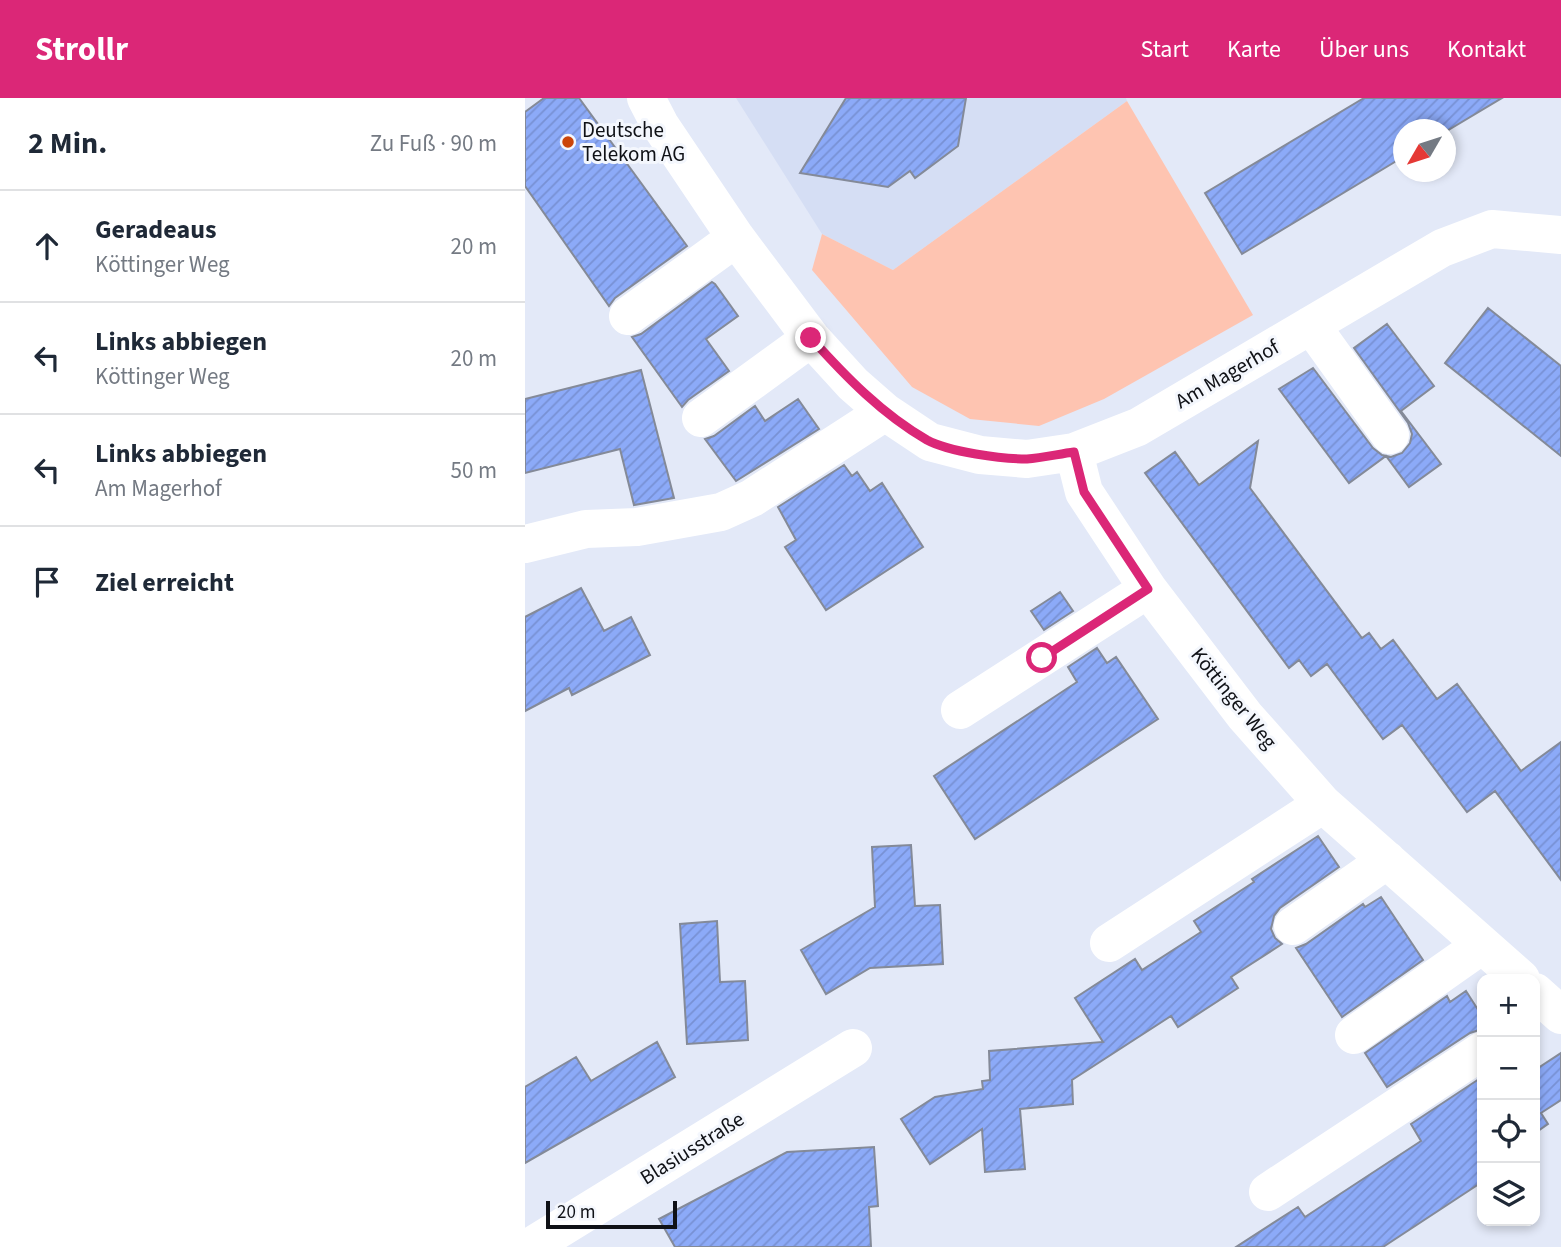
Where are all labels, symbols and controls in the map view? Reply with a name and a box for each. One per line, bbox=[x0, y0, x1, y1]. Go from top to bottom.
text: Strollr bbox=[35, 26, 128, 73]
text: Start bbox=[1141, 32, 1189, 67]
text: Karte bbox=[1227, 32, 1281, 67]
text: Über uns bbox=[1319, 32, 1409, 67]
text: Kontakt bbox=[1447, 32, 1526, 67]
place label: Deutsche Telekom AG bbox=[582, 115, 685, 169]
north arrow bbox=[1393, 119, 1456, 182]
text: 2 Min. bbox=[28, 122, 107, 165]
text: Zu Fuß · 90 m bbox=[370, 127, 497, 160]
marker: Deutsche Telekom AG bbox=[560, 134, 576, 150]
text: Geradeaus bbox=[95, 211, 216, 248]
icon: ahead bbox=[28, 227, 66, 265]
text: 20 m bbox=[450, 230, 497, 263]
text: Köttinger Weg bbox=[95, 248, 230, 281]
route end bbox=[795, 322, 826, 353]
text: Links abbiegen bbox=[95, 323, 267, 360]
street label: Am Magerhof bbox=[1169, 332, 1285, 416]
icon: left bbox=[28, 339, 66, 377]
text: 20 m bbox=[450, 342, 497, 375]
text: Köttinger Weg bbox=[95, 360, 230, 393]
text: Links abbiegen bbox=[95, 435, 267, 472]
icon: left bbox=[28, 451, 66, 489]
text: 50 m bbox=[450, 454, 497, 487]
text: Am Magerhof bbox=[95, 472, 222, 505]
icon: arrive bbox=[28, 563, 66, 601]
text: Ziel erreicht bbox=[95, 564, 234, 601]
street label: Köttinger Weg bbox=[1184, 641, 1285, 756]
route start bbox=[1026, 642, 1057, 673]
map controls bbox=[1477, 974, 1540, 1226]
button: + bbox=[1477, 974, 1540, 1037]
button: − bbox=[1477, 1037, 1540, 1100]
button: locate bbox=[1477, 1100, 1540, 1163]
street label: Blasiusstraße bbox=[634, 1104, 750, 1192]
button: layers bbox=[1477, 1163, 1540, 1226]
scale bar bbox=[546, 1198, 677, 1230]
text: 20 m bbox=[557, 1199, 595, 1226]

